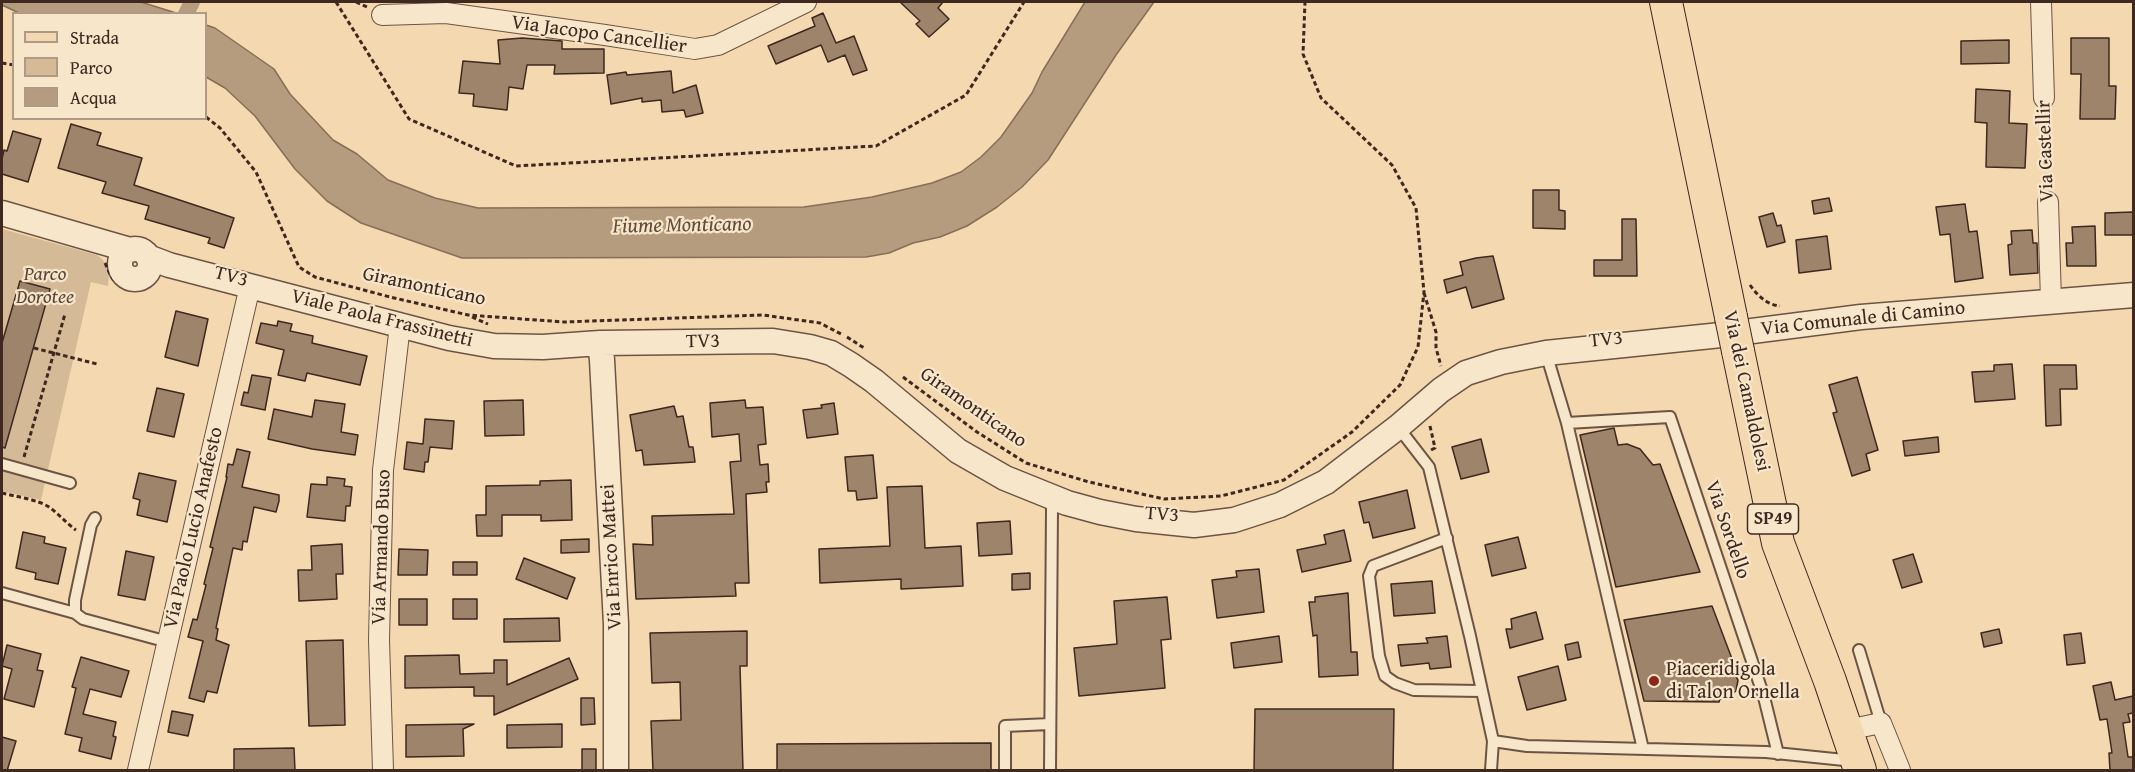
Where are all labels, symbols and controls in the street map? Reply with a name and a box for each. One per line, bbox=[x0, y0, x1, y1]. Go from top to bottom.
street label: Via Jacopo Cancellier bbox=[510, 11, 688, 59]
legend bbox=[12, 12, 207, 120]
text: Strada bbox=[70, 24, 119, 51]
text: Parco bbox=[70, 54, 113, 81]
text: Acqua bbox=[70, 84, 117, 111]
street label: Via Castellir bbox=[2032, 99, 2060, 203]
water label: Fiume Monticano bbox=[612, 212, 752, 240]
street label: TV3 bbox=[212, 261, 250, 293]
street label: Giramonticano bbox=[360, 262, 488, 312]
park label: Parco Dorotee bbox=[16, 263, 74, 310]
street label: Viale Paola Frassinetti bbox=[289, 285, 475, 353]
street label: Via Comunale di Camino bbox=[1760, 296, 1966, 342]
street label: Via dei Camaldolesi bbox=[1717, 308, 1775, 474]
street label: TV3 bbox=[1588, 326, 1624, 354]
street label: TV3 bbox=[686, 330, 720, 354]
street label: Giramonticano bbox=[915, 362, 1031, 454]
street label: Via Paolo Lucio Anafesto bbox=[159, 425, 229, 631]
street label: Via Armando Buso bbox=[367, 469, 397, 625]
street label: Via Sordello bbox=[1699, 478, 1755, 582]
street label: Via Enrico Mattei bbox=[596, 483, 628, 631]
street label: TV3 bbox=[1144, 502, 1180, 528]
road number: SP49 bbox=[1748, 504, 1798, 534]
place label: Piaceridigola di Talon Ornella bbox=[1666, 658, 1800, 705]
marker: Piaceridigola di Talon Ornella bbox=[1647, 674, 1661, 688]

